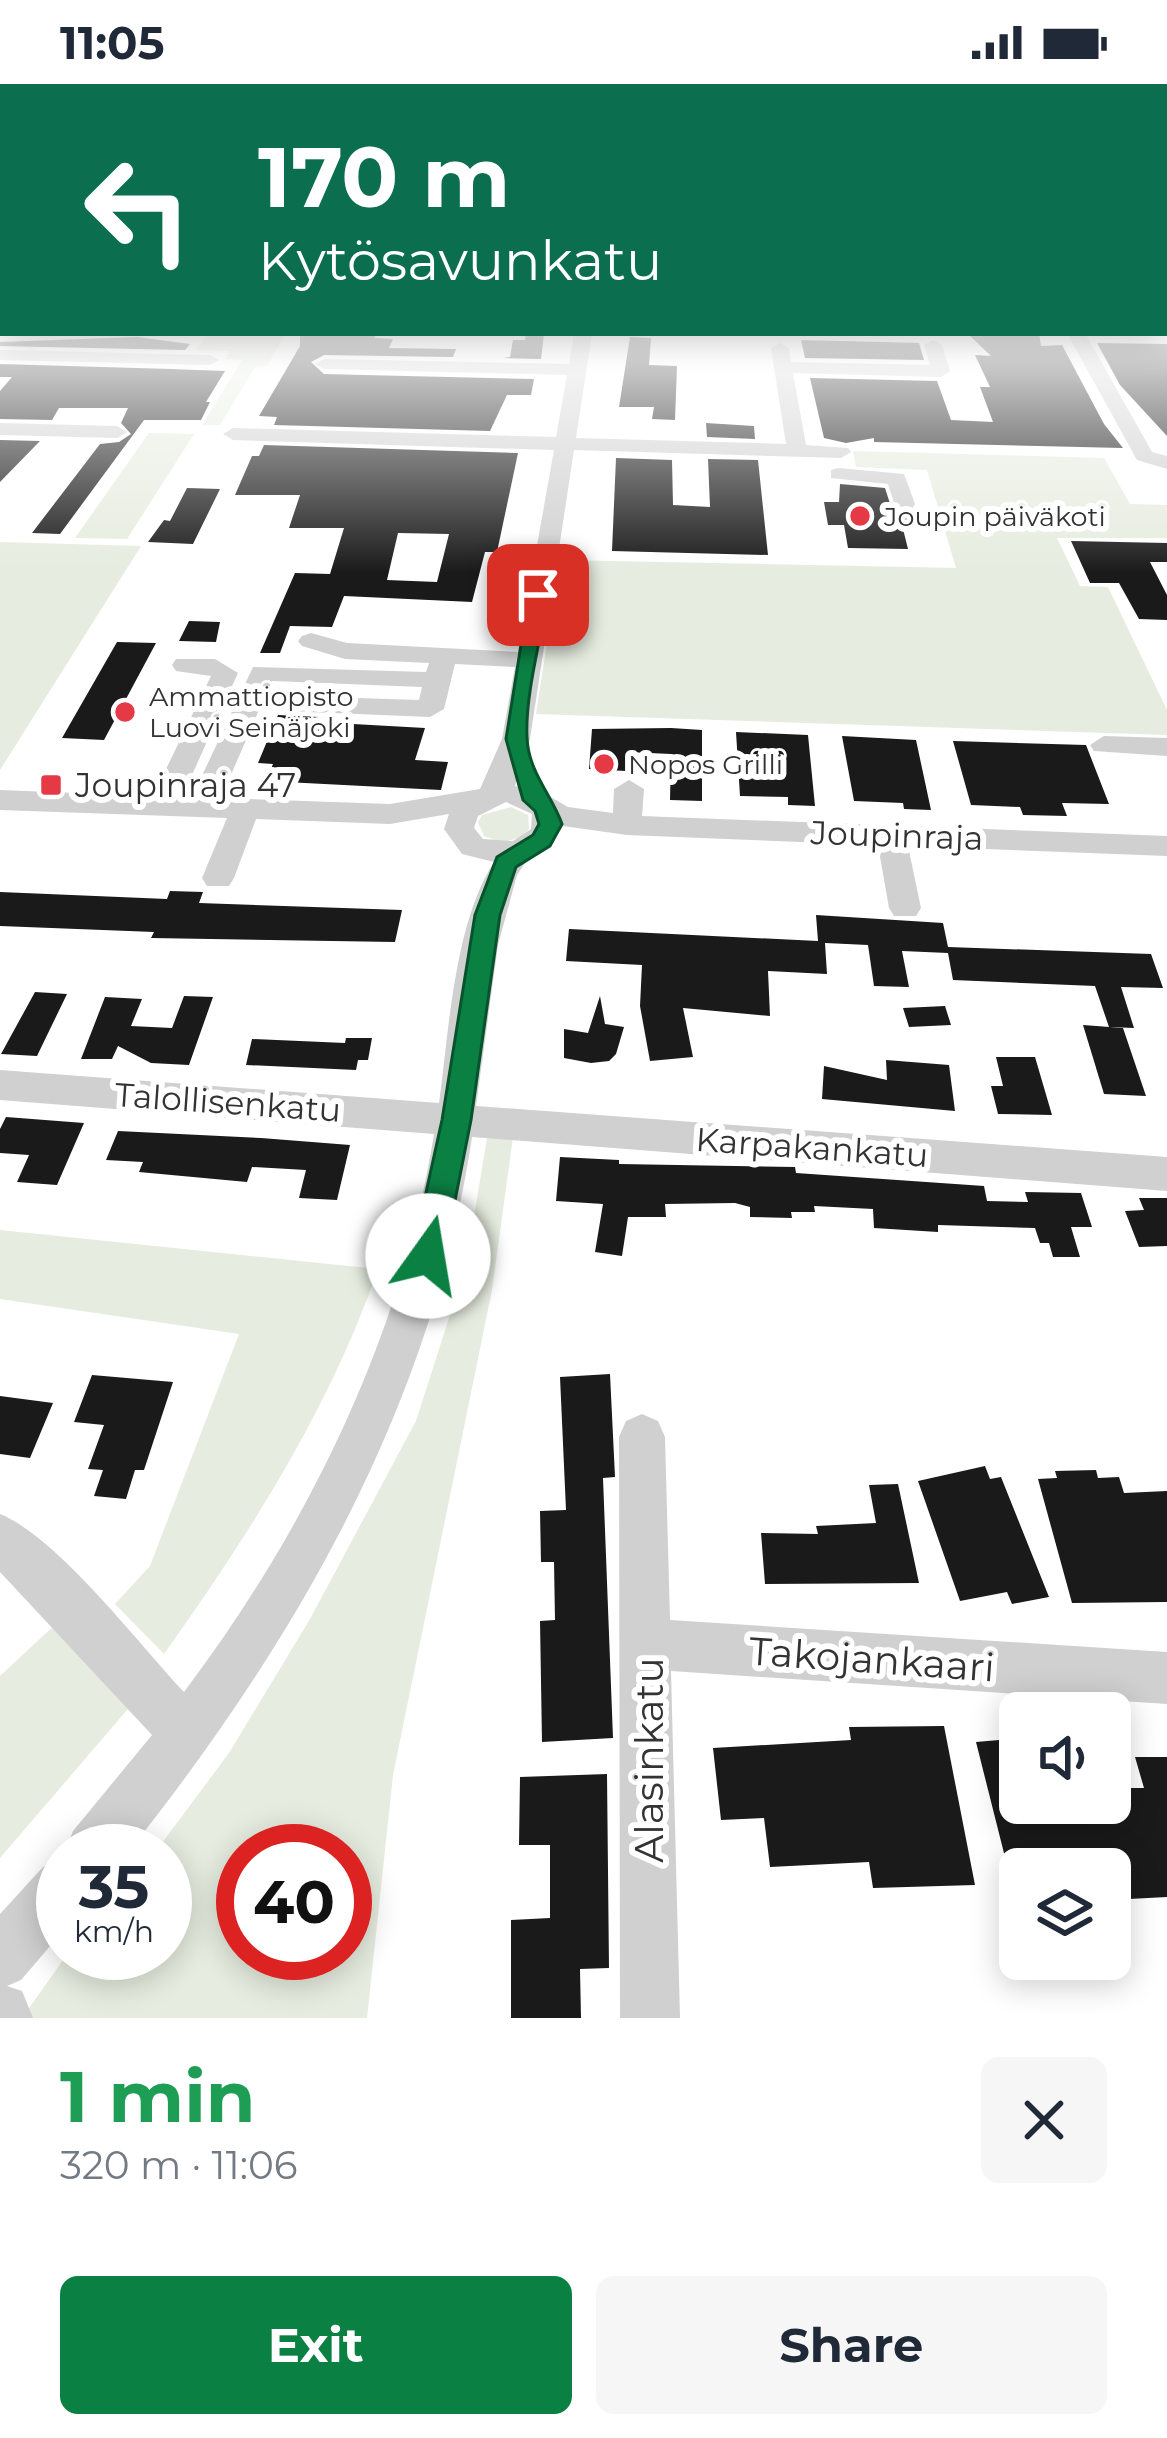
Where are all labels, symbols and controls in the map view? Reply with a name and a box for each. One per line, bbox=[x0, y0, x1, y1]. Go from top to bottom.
text: 11:05 bbox=[60, 15, 164, 70]
text: 170 m bbox=[258, 126, 510, 228]
icon: left bbox=[60, 132, 216, 288]
text: Kytösavunkatu bbox=[258, 228, 662, 294]
place label: Joupin päiväkoti bbox=[883, 500, 1106, 533]
marker: Joupin päiväkoti bbox=[847, 503, 873, 529]
pin bbox=[487, 544, 589, 646]
icon: arrive bbox=[505, 562, 571, 628]
place label: Ammattiopisto Luovi Seinäjoki bbox=[149, 680, 353, 744]
marker: Ammattiopisto Luovi Seinäjoki bbox=[112, 699, 138, 725]
place label: Nopos Grilli bbox=[628, 748, 783, 781]
marker: Nopos Grilli bbox=[591, 751, 617, 777]
place label: Joupinraja 47 bbox=[74, 765, 296, 805]
marker: Joupinraja 47 bbox=[38, 772, 64, 798]
street label: Joupinraja bbox=[809, 812, 984, 858]
street label: Talollisenkatu bbox=[114, 1074, 342, 1130]
street label: Karpakankatu bbox=[694, 1119, 930, 1175]
position arrow bbox=[365, 1193, 491, 1319]
street label: Takojankaari bbox=[748, 1626, 996, 1692]
street label: Alasinkatu bbox=[625, 1657, 673, 1863]
map controls bbox=[999, 1692, 1131, 1980]
button: sound bbox=[999, 1692, 1131, 1824]
speed limit sign: 40 bbox=[216, 1824, 372, 1980]
button: layers bbox=[999, 1848, 1131, 1980]
text: 35 bbox=[79, 1850, 149, 1923]
text: km/h bbox=[74, 1913, 154, 1950]
text: 1 min bbox=[60, 2052, 256, 2140]
button: close bbox=[981, 2057, 1107, 2183]
text: 320 m · 11:06 bbox=[60, 2141, 298, 2189]
button: Exit bbox=[60, 2276, 572, 2414]
button: Share bbox=[596, 2276, 1107, 2414]

